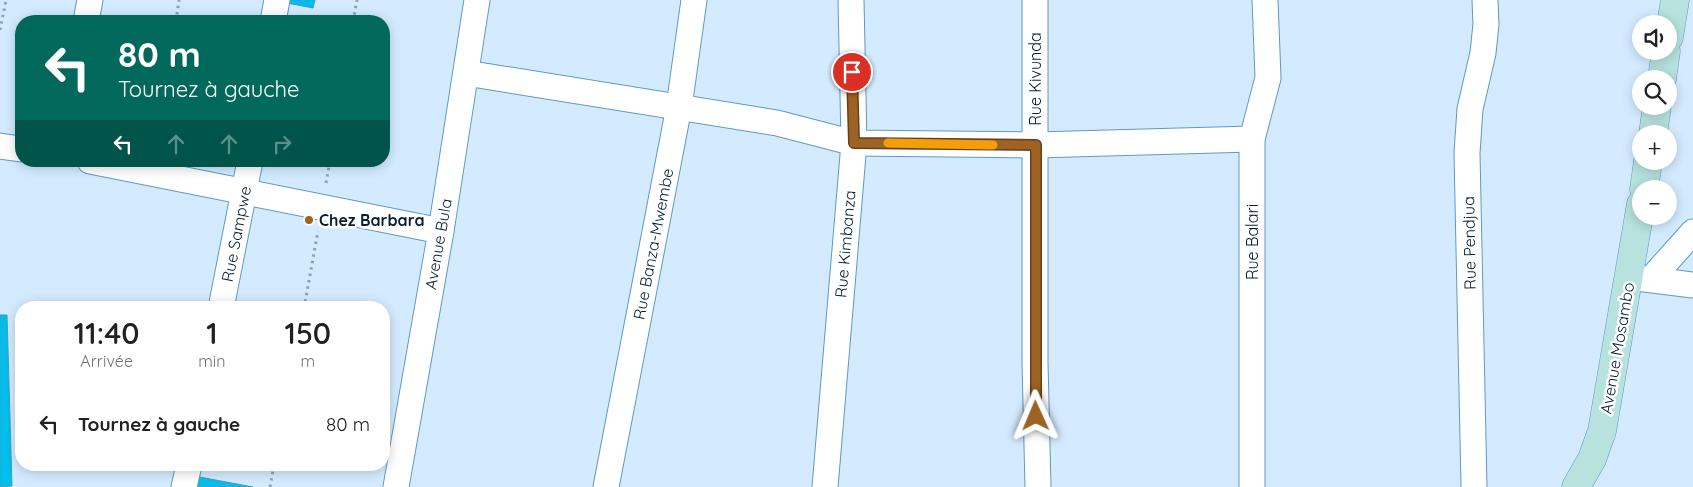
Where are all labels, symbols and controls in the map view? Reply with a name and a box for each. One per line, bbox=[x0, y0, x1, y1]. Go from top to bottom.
map controls bbox=[1632, 15, 1677, 225]
button: sound bbox=[1632, 15, 1677, 60]
text: 80 m bbox=[118, 32, 201, 76]
street label: Rue Kivunda bbox=[1025, 32, 1045, 126]
icon: left bbox=[35, 35, 100, 100]
pin bbox=[831, 51, 873, 93]
icon: arrive bbox=[838, 58, 866, 86]
button: search bbox=[1632, 70, 1677, 115]
text: Tournez à gauche bbox=[118, 75, 300, 103]
button: + bbox=[1632, 125, 1677, 170]
icon: left bbox=[109, 130, 137, 158]
icon: ahead bbox=[162, 130, 190, 158]
icon: ahead bbox=[215, 130, 243, 158]
icon: right bbox=[268, 130, 296, 158]
street label: Rue Banza-Mwembe bbox=[629, 167, 677, 321]
button: − bbox=[1632, 180, 1677, 225]
street label: Rue Sampwe bbox=[217, 184, 255, 284]
street label: Rue Kimbanza bbox=[830, 189, 860, 299]
street label: Rue Pendjua bbox=[1458, 196, 1480, 290]
street label: Avenue Bula bbox=[420, 197, 456, 291]
street label: Rue Balari bbox=[1242, 204, 1262, 280]
place label: Chez Barbara bbox=[319, 210, 424, 230]
marker: Chez Barbara bbox=[303, 214, 315, 226]
street label: Avenue Mosambo bbox=[1596, 281, 1638, 415]
text: 11:40 bbox=[74, 314, 139, 352]
text: 1 bbox=[206, 314, 218, 352]
text: 150 bbox=[284, 314, 331, 352]
text: Arrivée bbox=[80, 351, 133, 371]
text: min bbox=[198, 351, 226, 371]
text: m bbox=[300, 351, 315, 371]
position arrow bbox=[1009, 389, 1061, 441]
icon: left bbox=[35, 410, 63, 438]
text: Tournez à gauche bbox=[78, 412, 240, 436]
text: 80 m bbox=[326, 412, 370, 436]

